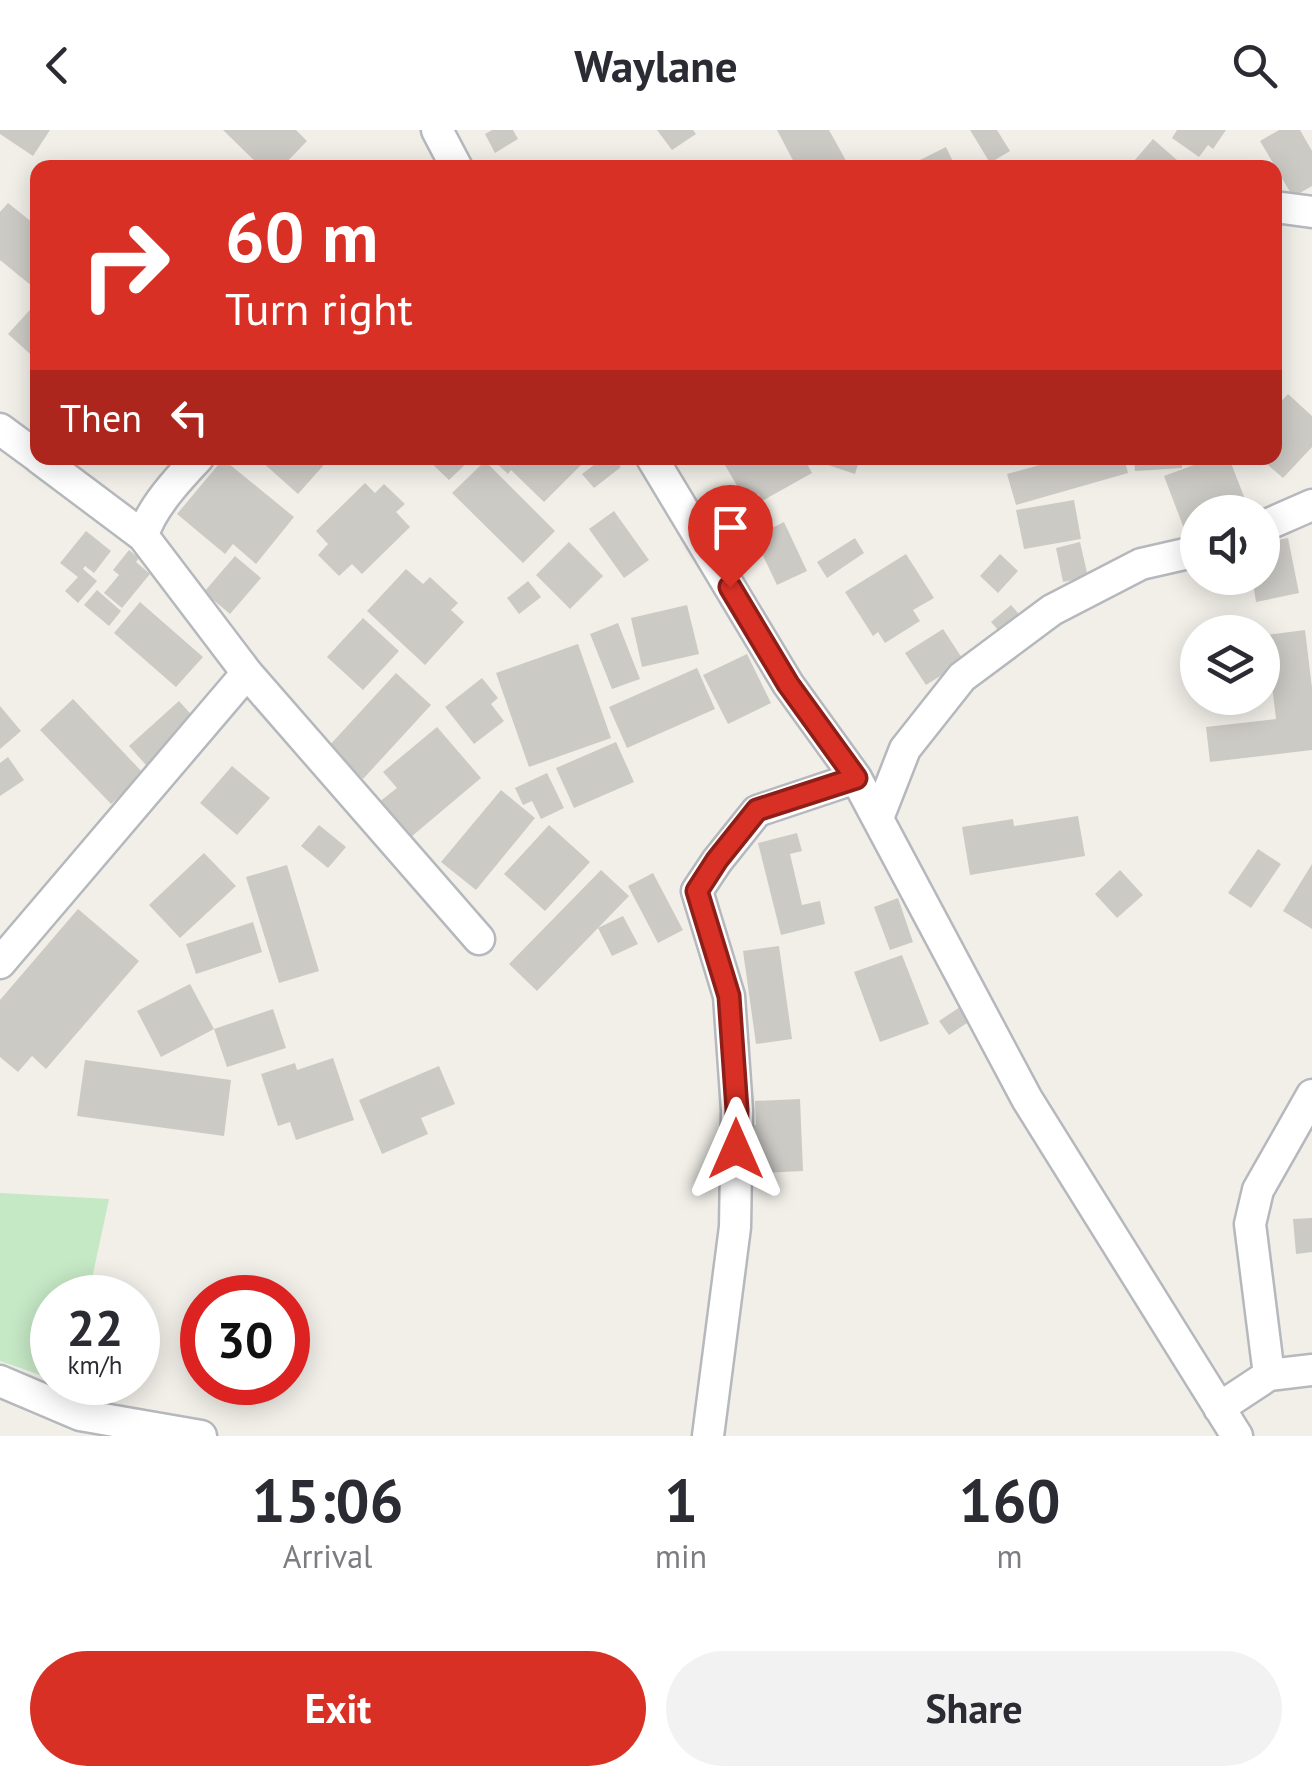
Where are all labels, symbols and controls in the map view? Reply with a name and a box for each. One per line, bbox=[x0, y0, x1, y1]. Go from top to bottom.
text: Waylane bbox=[574, 36, 738, 94]
icon: back bbox=[30, 38, 85, 93]
icon: search bbox=[1227, 38, 1282, 93]
text: 60 m bbox=[225, 191, 378, 281]
icon: right bbox=[60, 200, 190, 330]
text: Turn right bbox=[225, 279, 413, 337]
icon: left bbox=[162, 390, 217, 445]
text: Then bbox=[60, 393, 142, 442]
pin bbox=[688, 485, 773, 588]
map controls bbox=[1180, 495, 1280, 715]
button: sound bbox=[1180, 495, 1280, 595]
icon: arrive bbox=[703, 500, 758, 555]
button: layers bbox=[1180, 615, 1280, 715]
position arrow bbox=[684, 1097, 788, 1201]
speed limit sign: 30 bbox=[180, 1275, 310, 1405]
text: 22 bbox=[67, 1295, 123, 1360]
text: km/h bbox=[68, 1349, 122, 1381]
text: 15:06 bbox=[251, 1461, 404, 1539]
text: 1 bbox=[664, 1461, 698, 1539]
text: 160 bbox=[959, 1461, 1061, 1539]
text: Arrival bbox=[283, 1535, 372, 1577]
text: min bbox=[655, 1535, 707, 1577]
text: m bbox=[997, 1535, 1023, 1577]
button: Exit bbox=[30, 1651, 646, 1766]
button: Share bbox=[666, 1651, 1282, 1766]

